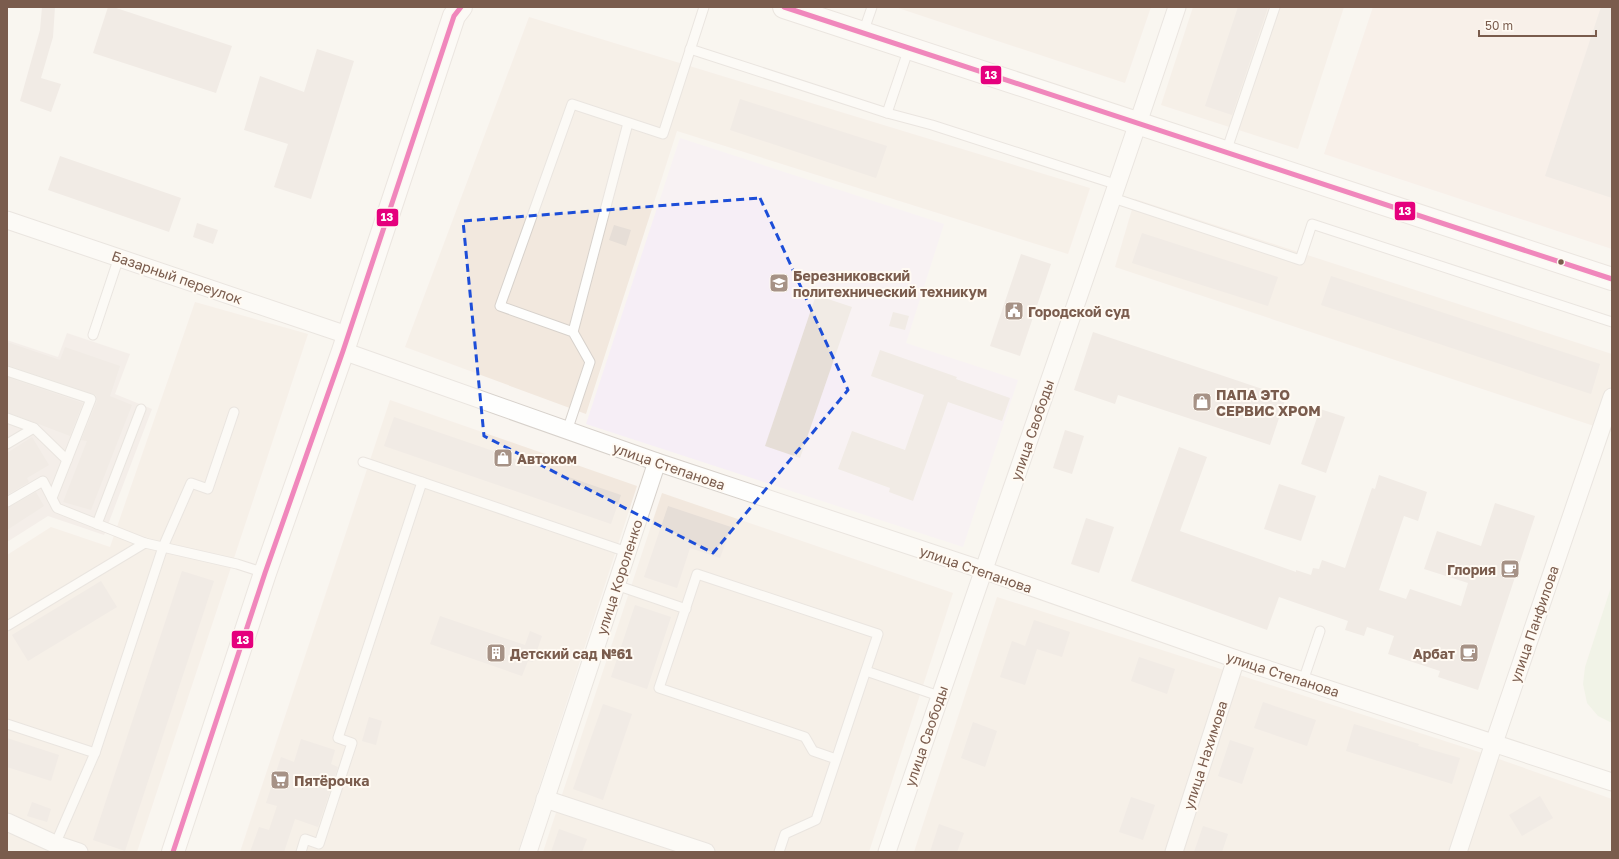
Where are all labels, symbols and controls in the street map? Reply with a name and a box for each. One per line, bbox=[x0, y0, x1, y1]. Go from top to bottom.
scale bar bbox=[1479, 12, 1596, 38]
text: 50 m bbox=[1485, 18, 1513, 33]
line badge: 13 bbox=[980, 65, 1002, 85]
text: 13 bbox=[985, 68, 997, 81]
line badge: 13 bbox=[1394, 201, 1416, 221]
text: 13 bbox=[1399, 204, 1411, 217]
line badge: 13 bbox=[376, 208, 399, 227]
text: 13 bbox=[381, 210, 393, 223]
street label: Базарный переулок bbox=[109, 247, 245, 307]
unlabelled marker bbox=[1556, 257, 1566, 267]
place label: Березниковский политехнический техникум bbox=[793, 267, 987, 300]
school or university icon: Березниковский политехнический техникум bbox=[768, 272, 790, 294]
public building icon: Городской суд bbox=[1003, 300, 1025, 322]
place label: Городской суд bbox=[1028, 303, 1130, 320]
street label: улица Свободы bbox=[1007, 377, 1057, 483]
place label: ПАПА ЭТО СЕРВИС ХРОМ bbox=[1216, 386, 1321, 419]
shop icon: ПАПА ЭТО СЕРВИС ХРОМ bbox=[1191, 391, 1213, 413]
street label: улица Степанова bbox=[610, 439, 728, 493]
shop icon: Автоком bbox=[492, 447, 514, 469]
place label: Автоком bbox=[517, 450, 577, 467]
street label: улица Короленко bbox=[592, 517, 646, 637]
street label: улица Степанова bbox=[917, 542, 1035, 596]
cafe icon: Глория bbox=[1499, 558, 1521, 580]
place label: Глория bbox=[1447, 561, 1496, 578]
street label: улица Панфилова bbox=[1506, 563, 1562, 685]
line badge: 13 bbox=[231, 630, 254, 649]
text: 13 bbox=[237, 633, 249, 646]
building icon: Детский сад №61 bbox=[485, 642, 507, 664]
cafe icon: Арбат bbox=[1458, 642, 1480, 664]
place label: Детский сад №61 bbox=[510, 645, 633, 662]
place label: Арбат bbox=[1413, 645, 1455, 662]
street label: улица Степанова bbox=[1224, 648, 1342, 700]
street label: улица Свободы bbox=[901, 683, 951, 789]
street label: улица Нахимова bbox=[1179, 698, 1231, 812]
supermarket icon: Пятёрочка bbox=[269, 769, 291, 791]
place label: Пятёрочка bbox=[294, 772, 369, 789]

